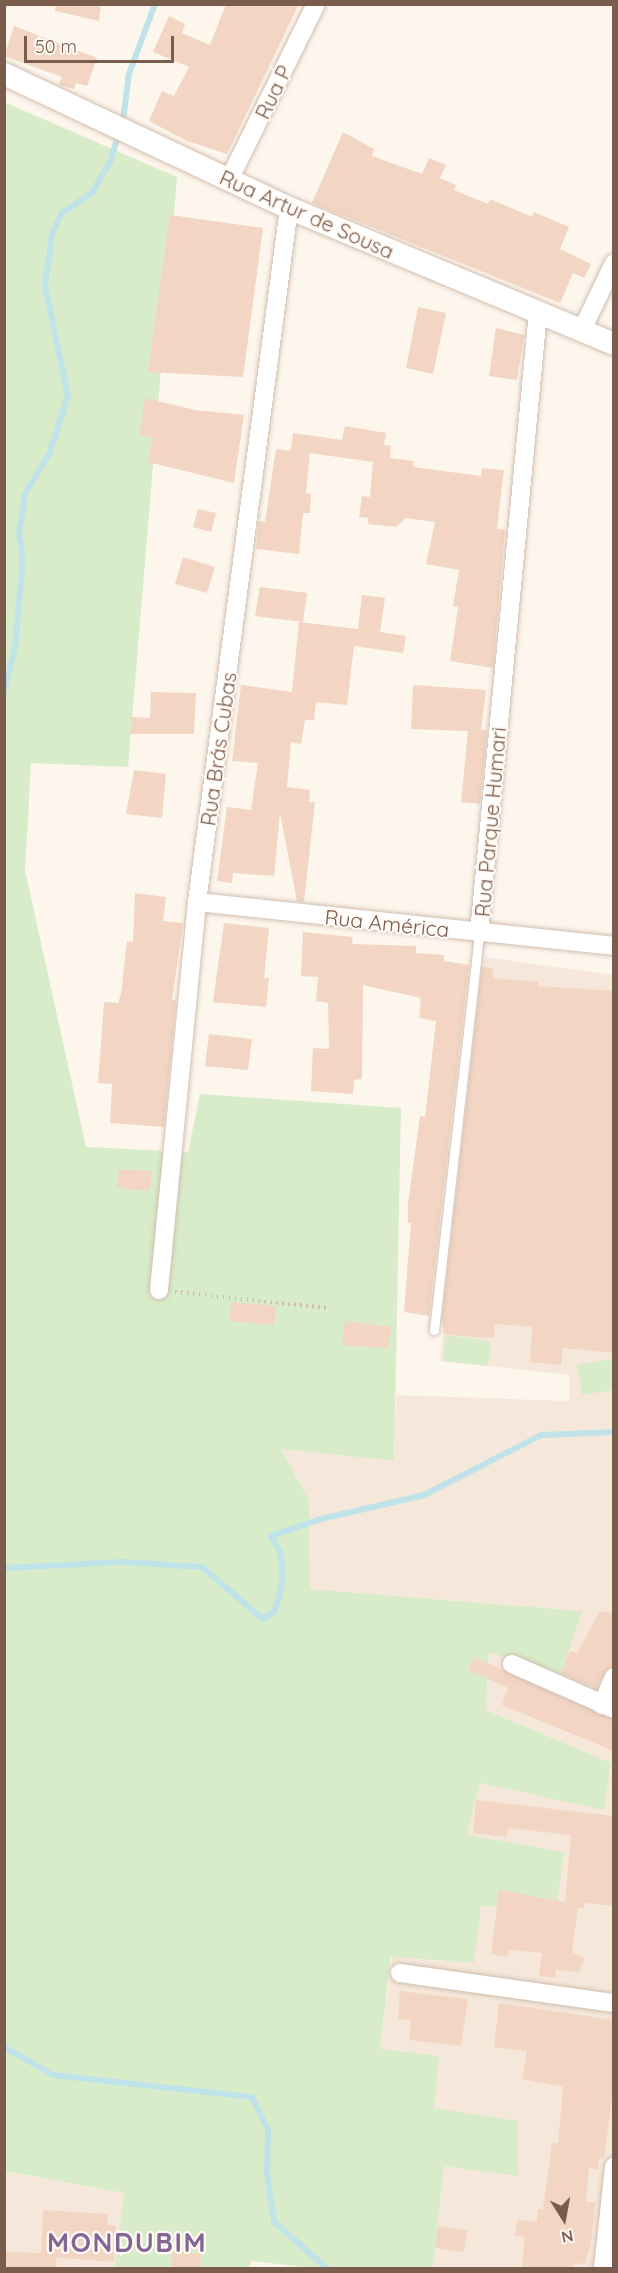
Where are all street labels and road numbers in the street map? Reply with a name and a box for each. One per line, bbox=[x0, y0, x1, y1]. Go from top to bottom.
street label: Rua P bbox=[249, 61, 297, 123]
street label: Rua Artur de Sousa bbox=[216, 164, 398, 264]
street label: Rua Brás Cubas bbox=[195, 670, 241, 828]
street label: Rua Parque Humari bbox=[469, 726, 511, 918]
street label: Rua América bbox=[323, 904, 451, 942]

